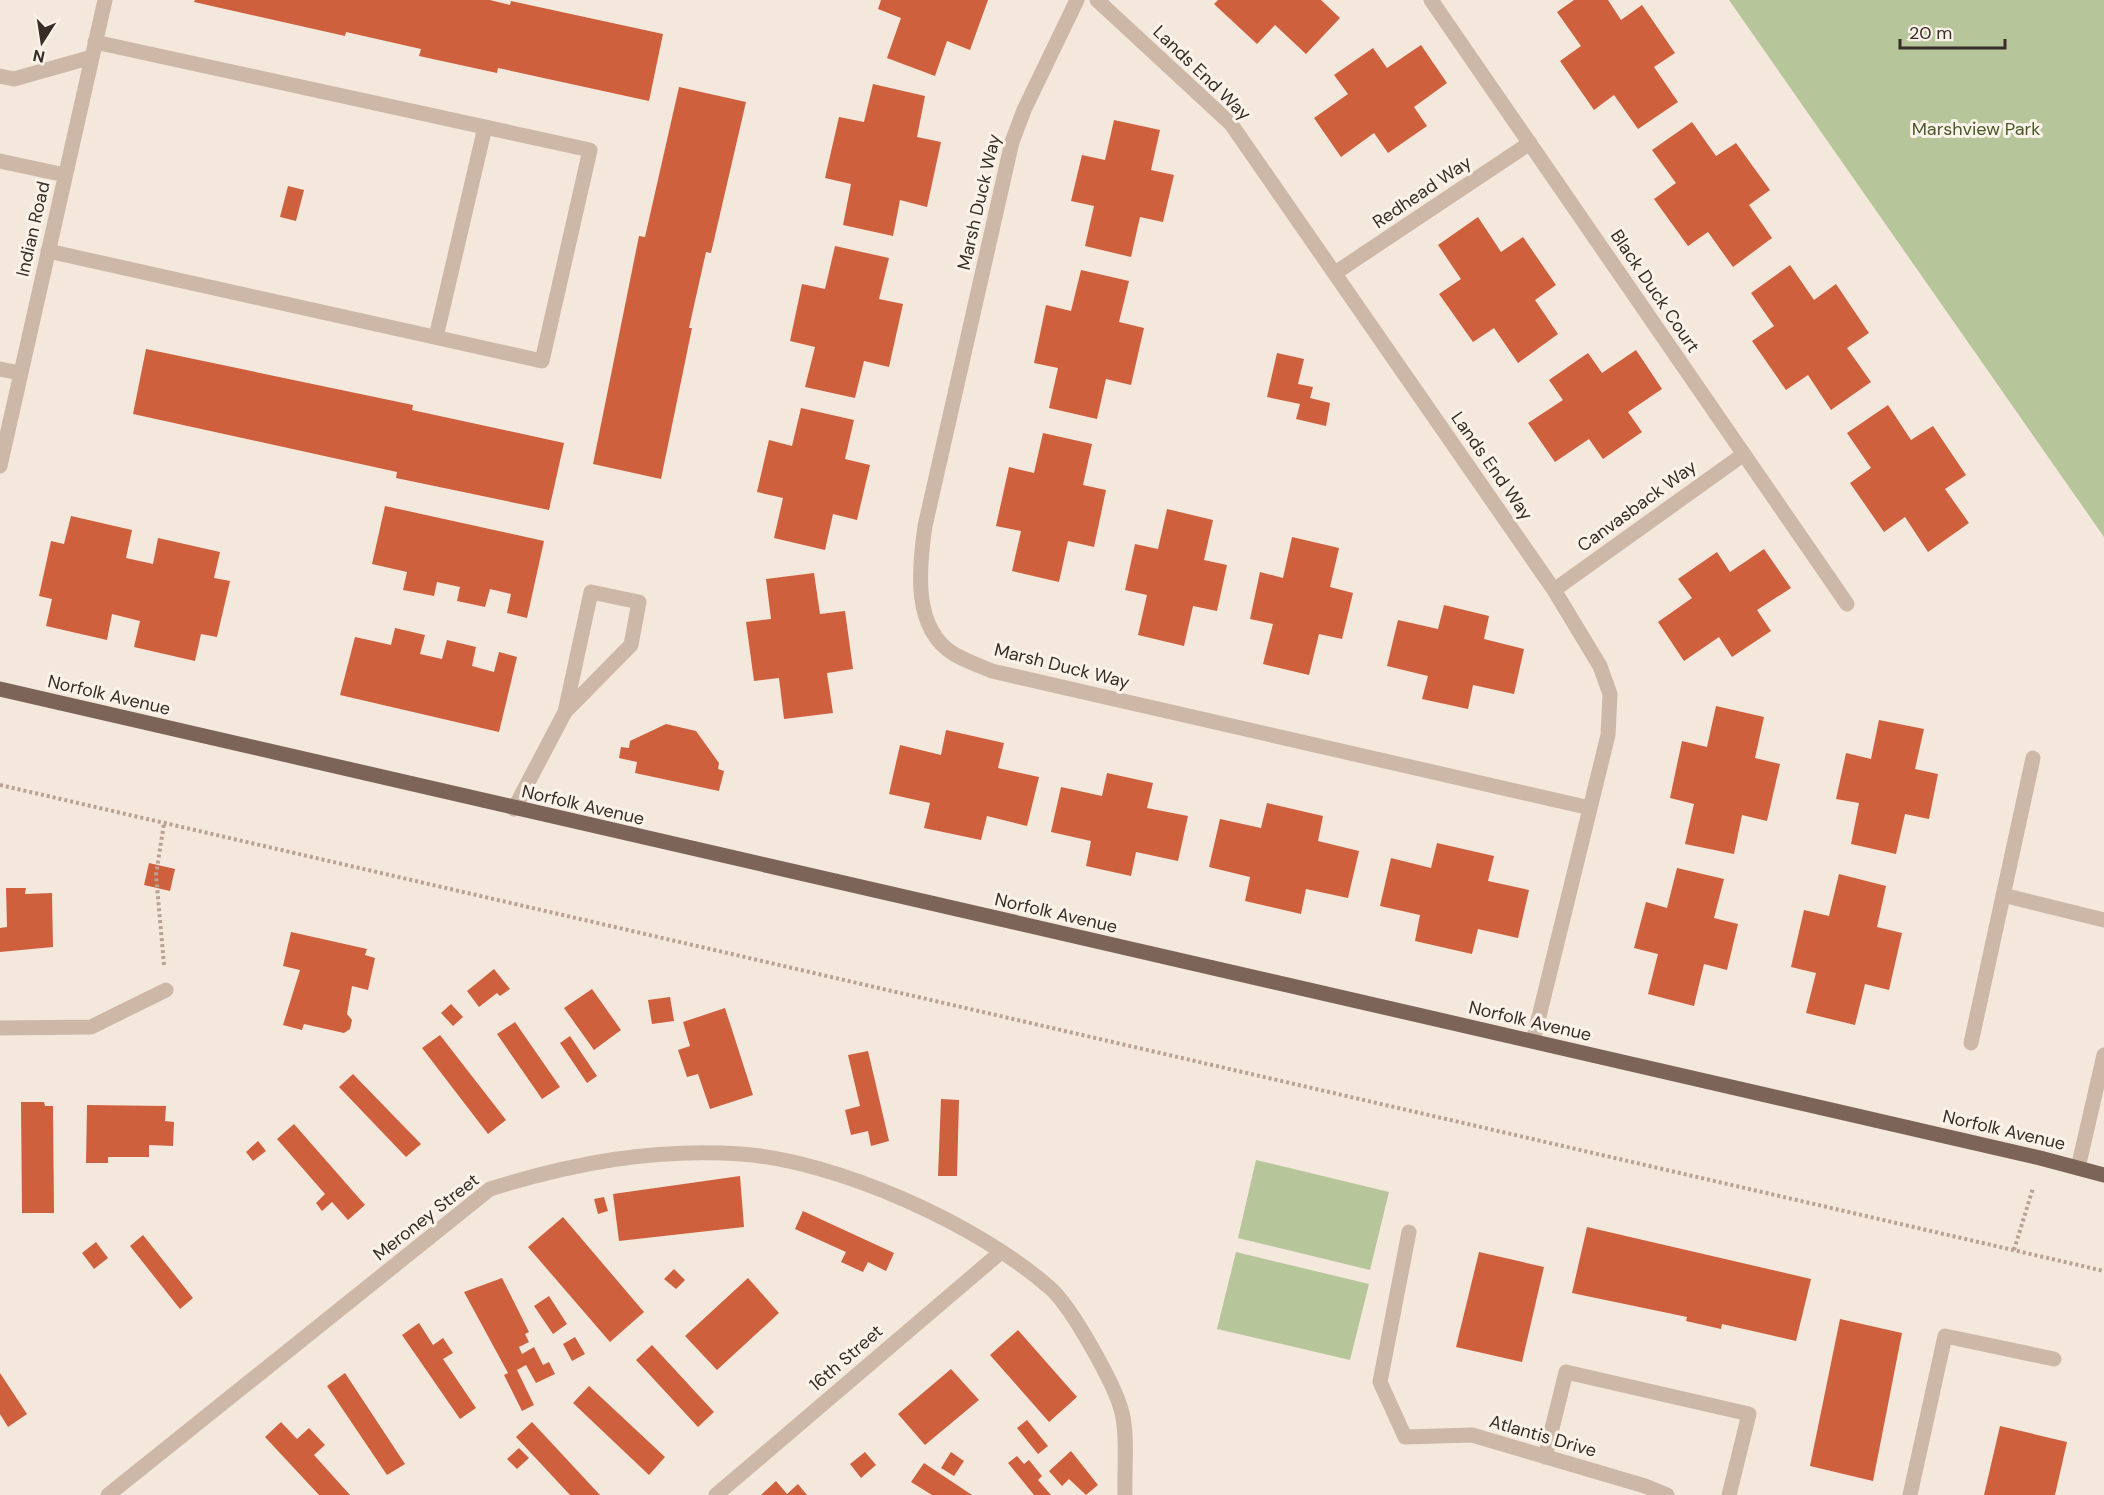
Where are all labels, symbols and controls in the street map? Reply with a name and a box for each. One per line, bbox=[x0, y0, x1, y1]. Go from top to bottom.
north arrow bbox=[12, 12, 72, 72]
scale bar bbox=[1900, 12, 2005, 50]
street label: Lands End Way bbox=[1148, 20, 1256, 126]
text: 20 m bbox=[1909, 21, 1952, 45]
text: N bbox=[31, 45, 47, 68]
park label: Marshview Park bbox=[1912, 117, 2040, 141]
street label: Marsh Duck Way bbox=[952, 132, 1006, 272]
street label: Redhead Way bbox=[1368, 150, 1476, 234]
street label: Indian Road bbox=[10, 179, 56, 279]
street label: Black Duck Court bbox=[1605, 225, 1705, 357]
street label: Lands End Way bbox=[1446, 407, 1538, 525]
street label: Canvasback Way bbox=[1573, 455, 1701, 557]
street label: Marsh Duck Way bbox=[992, 638, 1132, 694]
street label: Norfolk Avenue bbox=[45, 669, 173, 721]
street label: Norfolk Avenue bbox=[519, 779, 647, 831]
street label: Norfolk Avenue bbox=[992, 887, 1120, 939]
street label: Norfolk Avenue bbox=[1466, 995, 1594, 1047]
street label: Norfolk Avenue bbox=[1940, 1104, 2068, 1156]
street label: Meroney Street bbox=[368, 1168, 484, 1266]
street label: 16th Street bbox=[804, 1319, 888, 1397]
street label: Atlantis Drive bbox=[1487, 1409, 1599, 1463]

